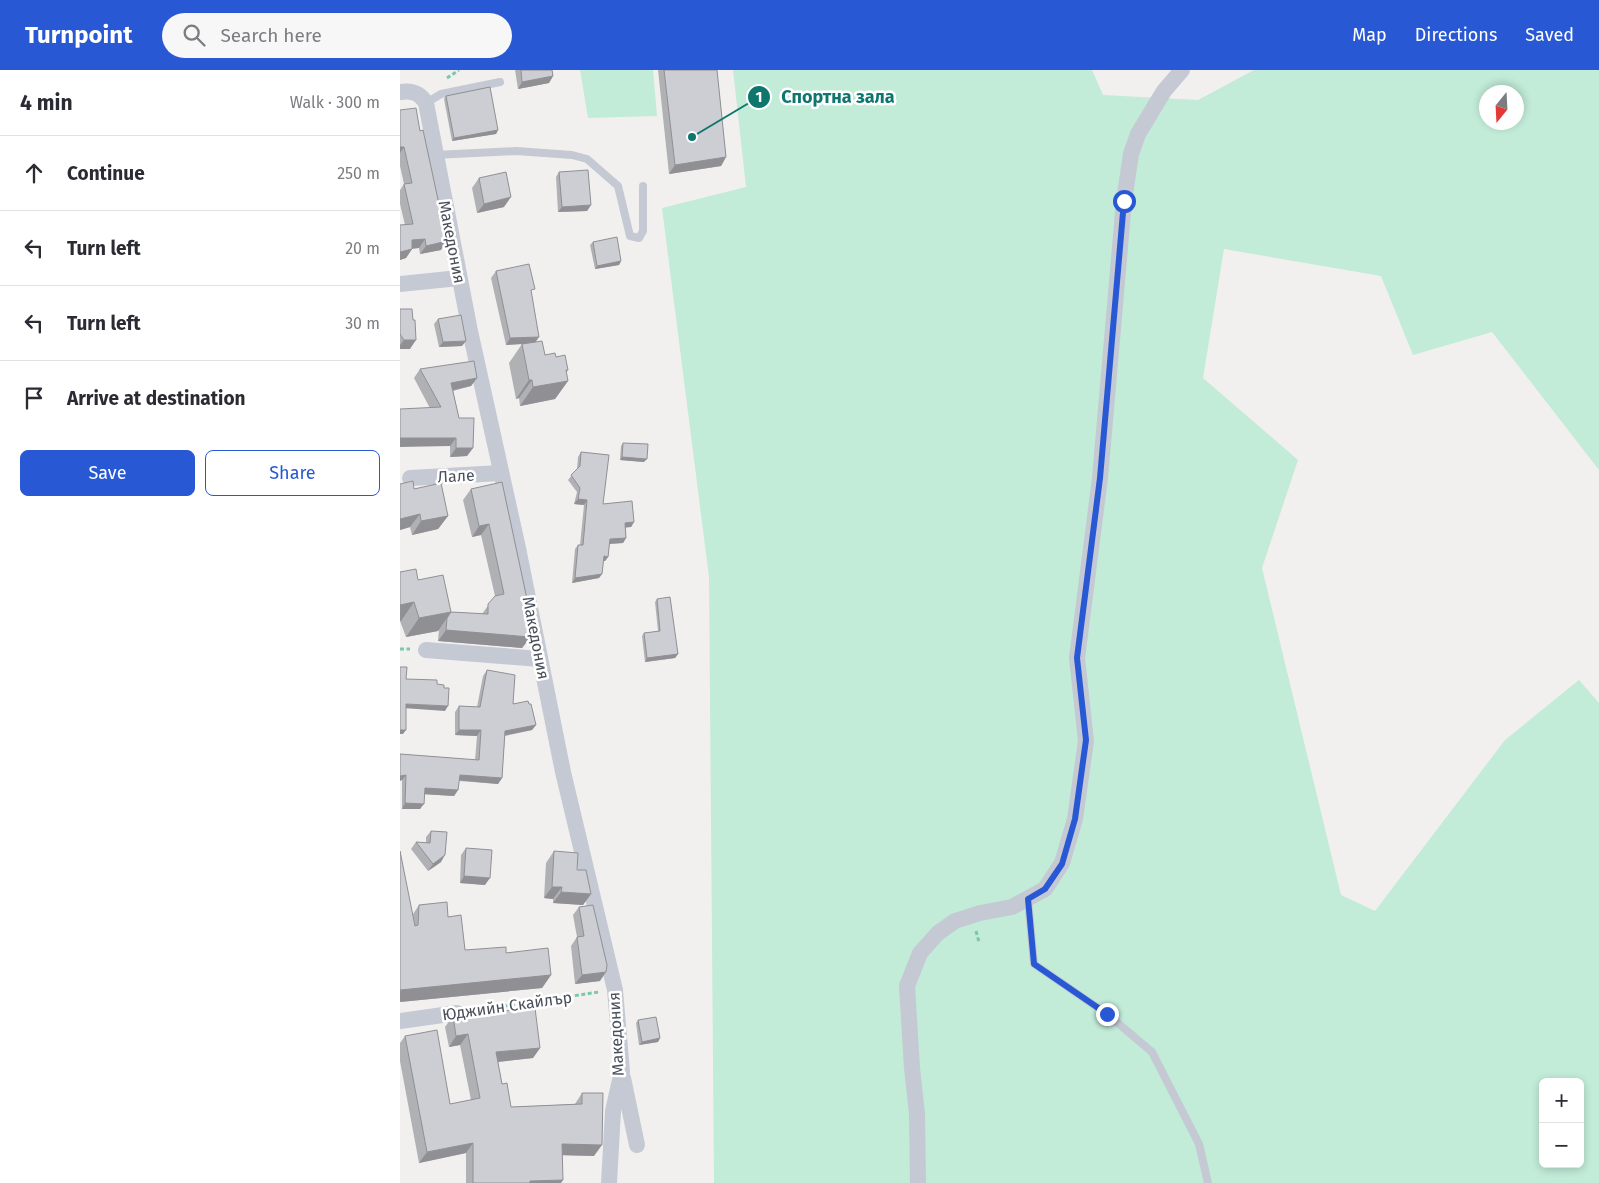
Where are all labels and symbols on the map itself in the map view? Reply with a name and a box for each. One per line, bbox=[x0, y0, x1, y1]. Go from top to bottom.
callout: Спортна зала bbox=[747, 81, 905, 114]
north arrow bbox=[1479, 85, 1524, 130]
text: Спортна зала bbox=[781, 86, 895, 108]
text: 1 bbox=[756, 88, 762, 106]
route start bbox=[1113, 190, 1136, 213]
street label: Македония bbox=[435, 199, 469, 285]
street label: Лале bbox=[437, 466, 475, 486]
street label: Македония bbox=[519, 595, 553, 681]
street label: Юджийн Скайлър bbox=[441, 987, 573, 1025]
street label: Македония bbox=[604, 992, 628, 1076]
route end bbox=[1096, 1003, 1119, 1026]

